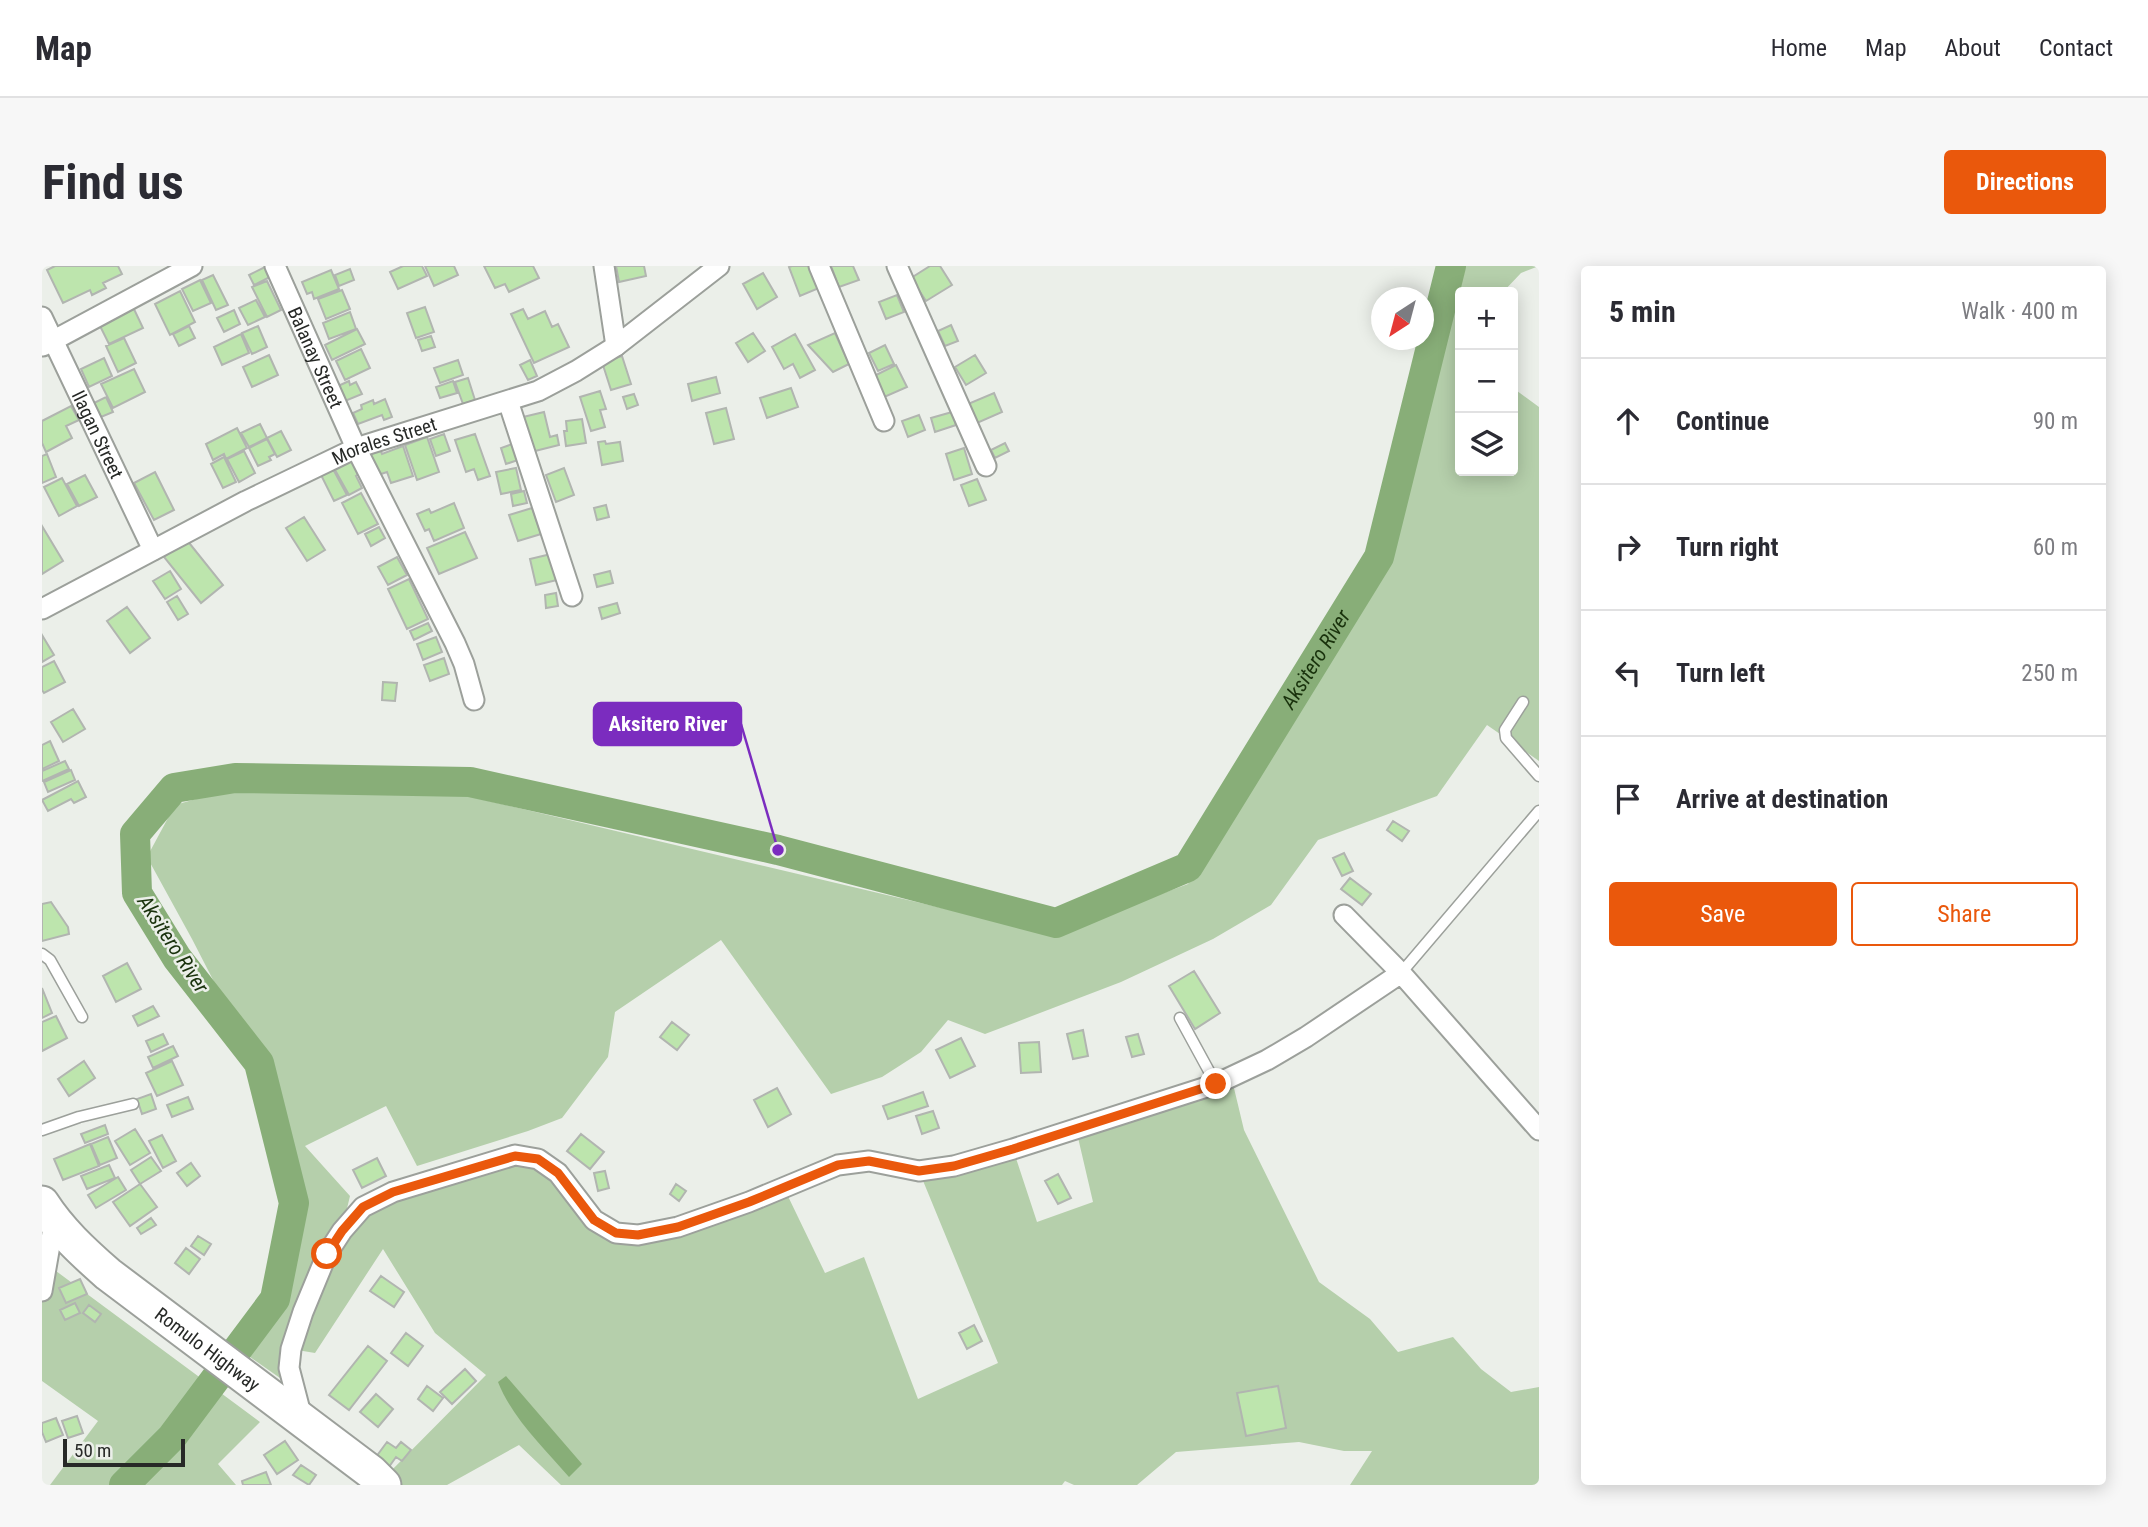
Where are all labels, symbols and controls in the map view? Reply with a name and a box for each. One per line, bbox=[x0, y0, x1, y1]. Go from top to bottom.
text: Map bbox=[35, 29, 92, 68]
text: Home bbox=[1771, 34, 1827, 62]
text: Map bbox=[1865, 34, 1907, 62]
text: About bbox=[1945, 34, 2001, 62]
text: Contact bbox=[2039, 34, 2113, 62]
button: Directions bbox=[1944, 150, 2106, 214]
text: Find us bbox=[42, 154, 184, 211]
north arrow bbox=[1371, 287, 1434, 350]
map controls bbox=[1455, 287, 1518, 476]
button: + bbox=[1455, 287, 1518, 350]
text: 5 min bbox=[1609, 294, 1676, 329]
text: Walk · 400 m bbox=[1961, 298, 2078, 325]
street label: Balanay Street bbox=[283, 303, 348, 411]
button: − bbox=[1455, 350, 1518, 413]
street label: Ilagan Street bbox=[67, 387, 129, 482]
icon: ahead bbox=[1609, 402, 1647, 440]
text: Continue bbox=[1676, 406, 1769, 436]
text: 90 m bbox=[2033, 408, 2078, 435]
street label: Morales Street bbox=[328, 412, 439, 469]
button: layers bbox=[1455, 413, 1518, 476]
icon: right bbox=[1609, 528, 1647, 566]
text: Turn right bbox=[1676, 532, 1778, 562]
text: 60 m bbox=[2033, 534, 2078, 561]
water label: Aksitero River bbox=[1276, 605, 1356, 714]
icon: left bbox=[1609, 654, 1647, 692]
text: Turn left bbox=[1676, 658, 1765, 688]
text: 250 m bbox=[2021, 660, 2078, 687]
callout: Aksitero River bbox=[594, 703, 741, 745]
text: Aksitero River bbox=[609, 712, 728, 736]
icon: arrive bbox=[1609, 780, 1647, 818]
text: Arrive at destination bbox=[1676, 784, 1888, 814]
button: Save bbox=[1609, 882, 1837, 946]
button: Share bbox=[1851, 882, 2078, 946]
water label: Aksitero River bbox=[132, 890, 214, 998]
route end bbox=[1200, 1068, 1231, 1099]
route start bbox=[311, 1238, 342, 1269]
street label: Romulo Highway bbox=[151, 1302, 265, 1396]
scale bar bbox=[63, 1436, 186, 1468]
text: 50 m bbox=[74, 1439, 111, 1462]

